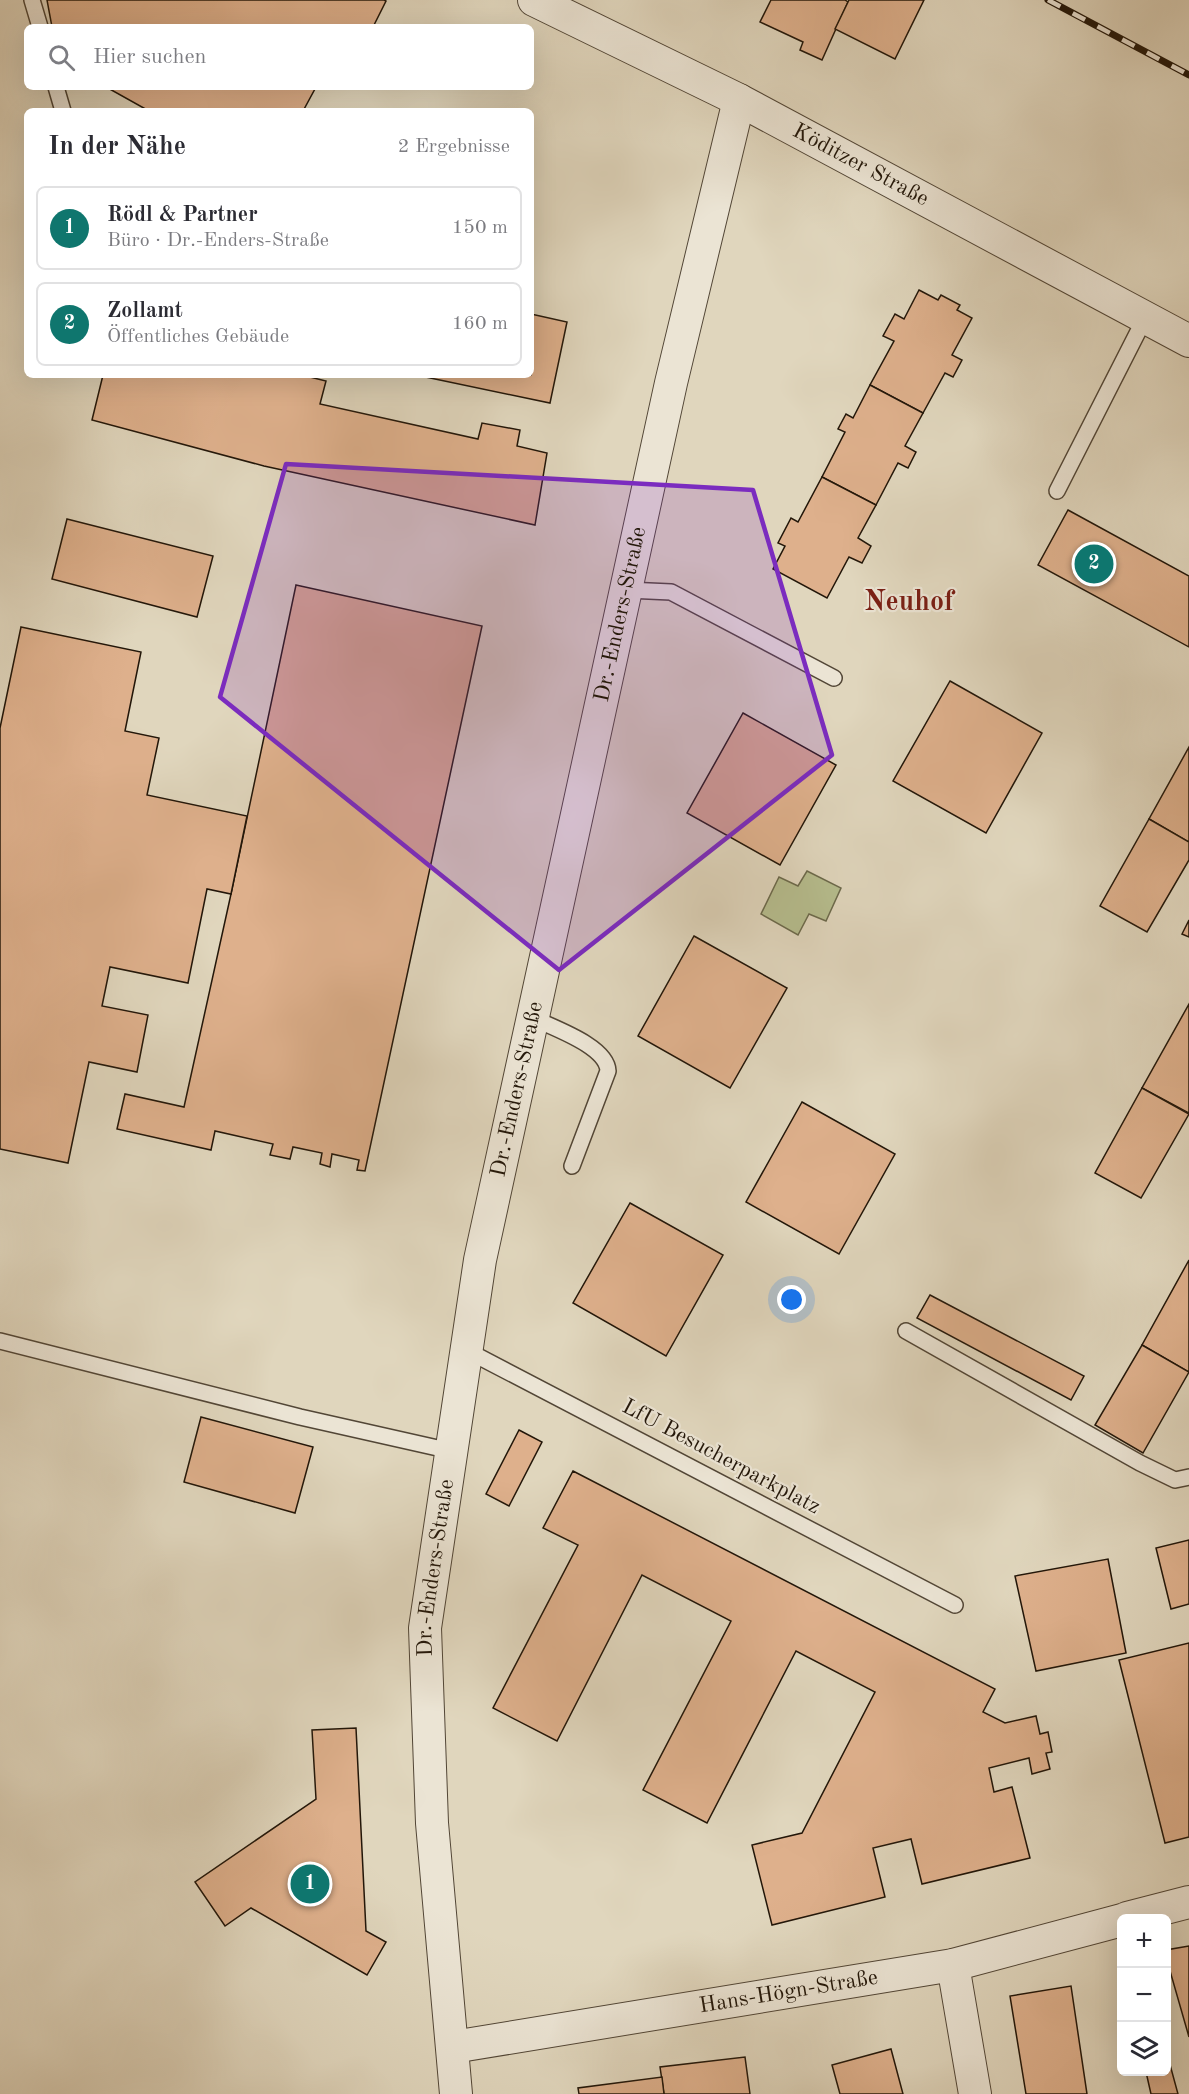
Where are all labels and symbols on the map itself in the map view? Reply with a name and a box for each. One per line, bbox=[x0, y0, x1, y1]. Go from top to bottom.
street label: Köditzer Straße bbox=[789, 120, 932, 210]
street label: Dr.-Enders-Straße bbox=[591, 525, 650, 704]
pin: 2 bbox=[1074, 542, 1114, 586]
district label: Neuhof bbox=[864, 589, 956, 617]
street label: Dr.-Enders-Straße bbox=[487, 1000, 547, 1179]
your location bbox=[777, 1285, 806, 1314]
street label: LfU Besucherparkplatz bbox=[618, 1395, 824, 1519]
street label: Dr.-Enders-Straße bbox=[414, 1478, 458, 1657]
pin: 1 bbox=[290, 1862, 330, 1906]
street label: Hans-Högn-Straße bbox=[697, 1966, 880, 2017]

